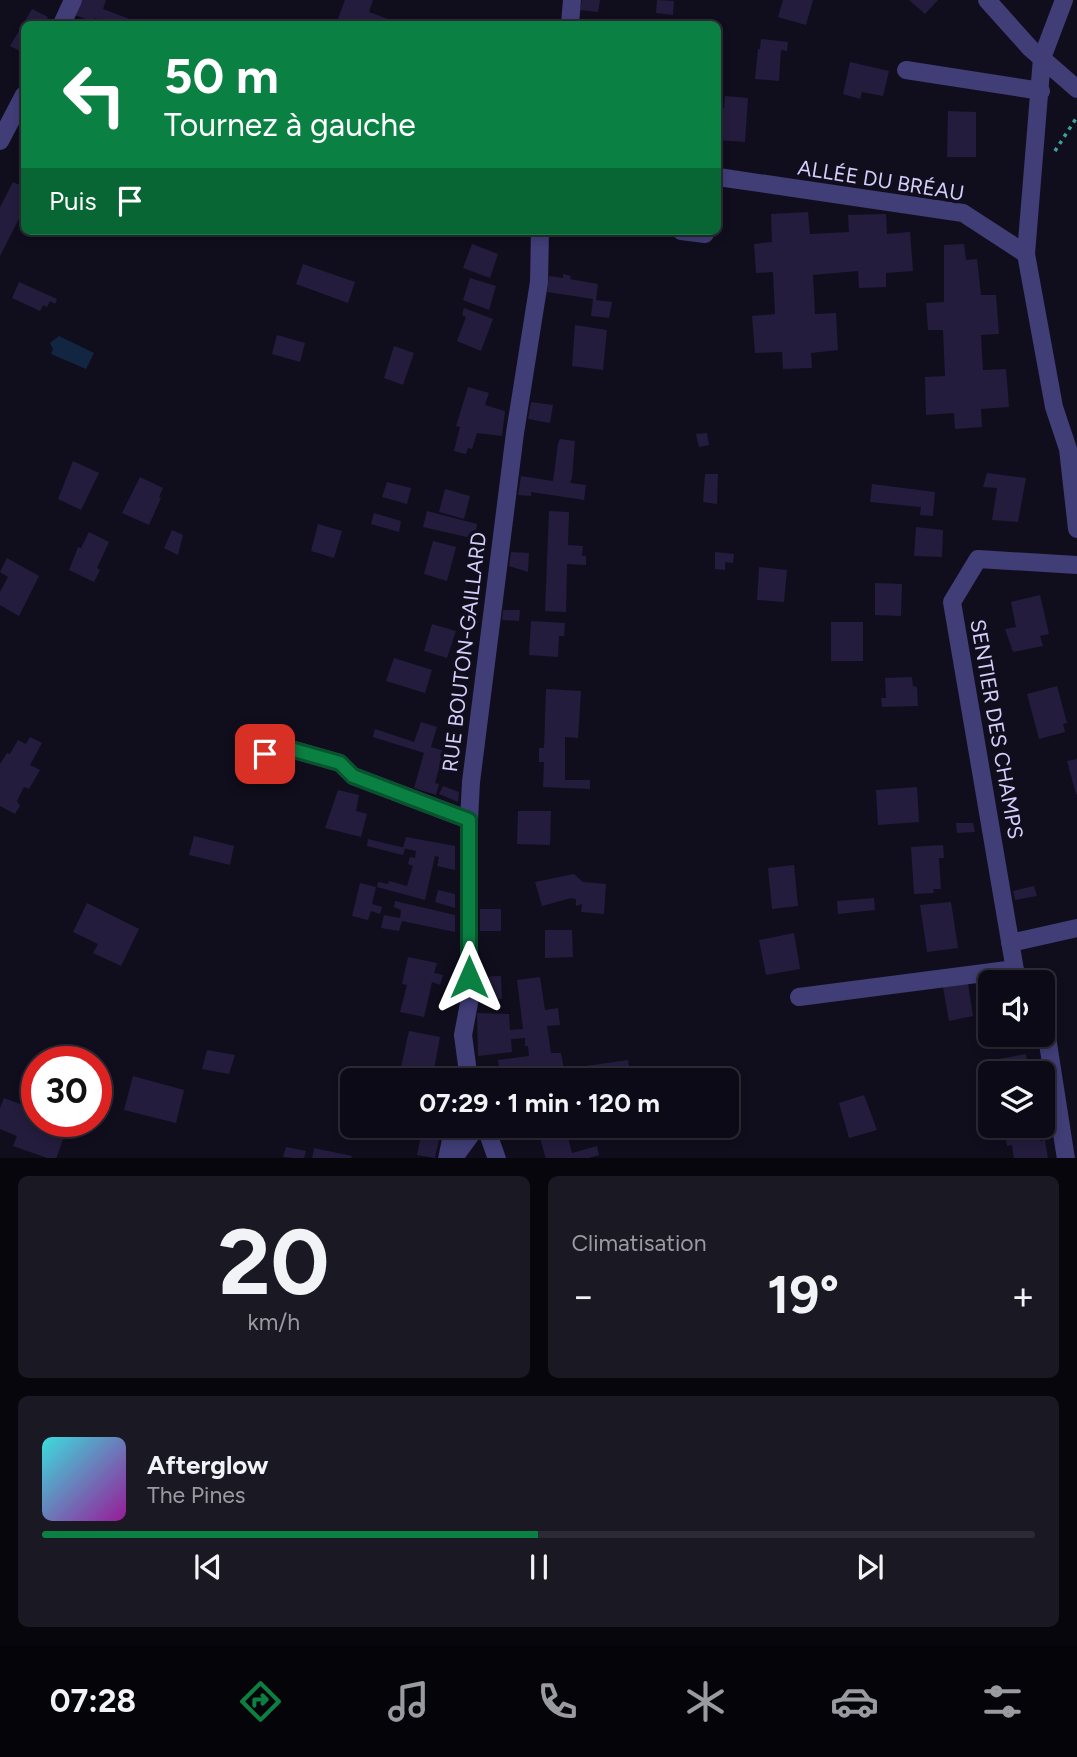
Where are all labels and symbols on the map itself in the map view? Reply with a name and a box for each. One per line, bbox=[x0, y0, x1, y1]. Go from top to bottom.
street label: ALLÉE DU BRÉAU bbox=[796, 155, 966, 205]
street label: RUE BOUTON-GAILLARD bbox=[437, 531, 491, 773]
street label: SENTIER DES CHAMPS bbox=[965, 617, 1029, 841]
pin bbox=[235, 724, 295, 784]
position arrow bbox=[432, 940, 506, 1014]
speed limit sign: 30 bbox=[21, 1046, 112, 1137]

